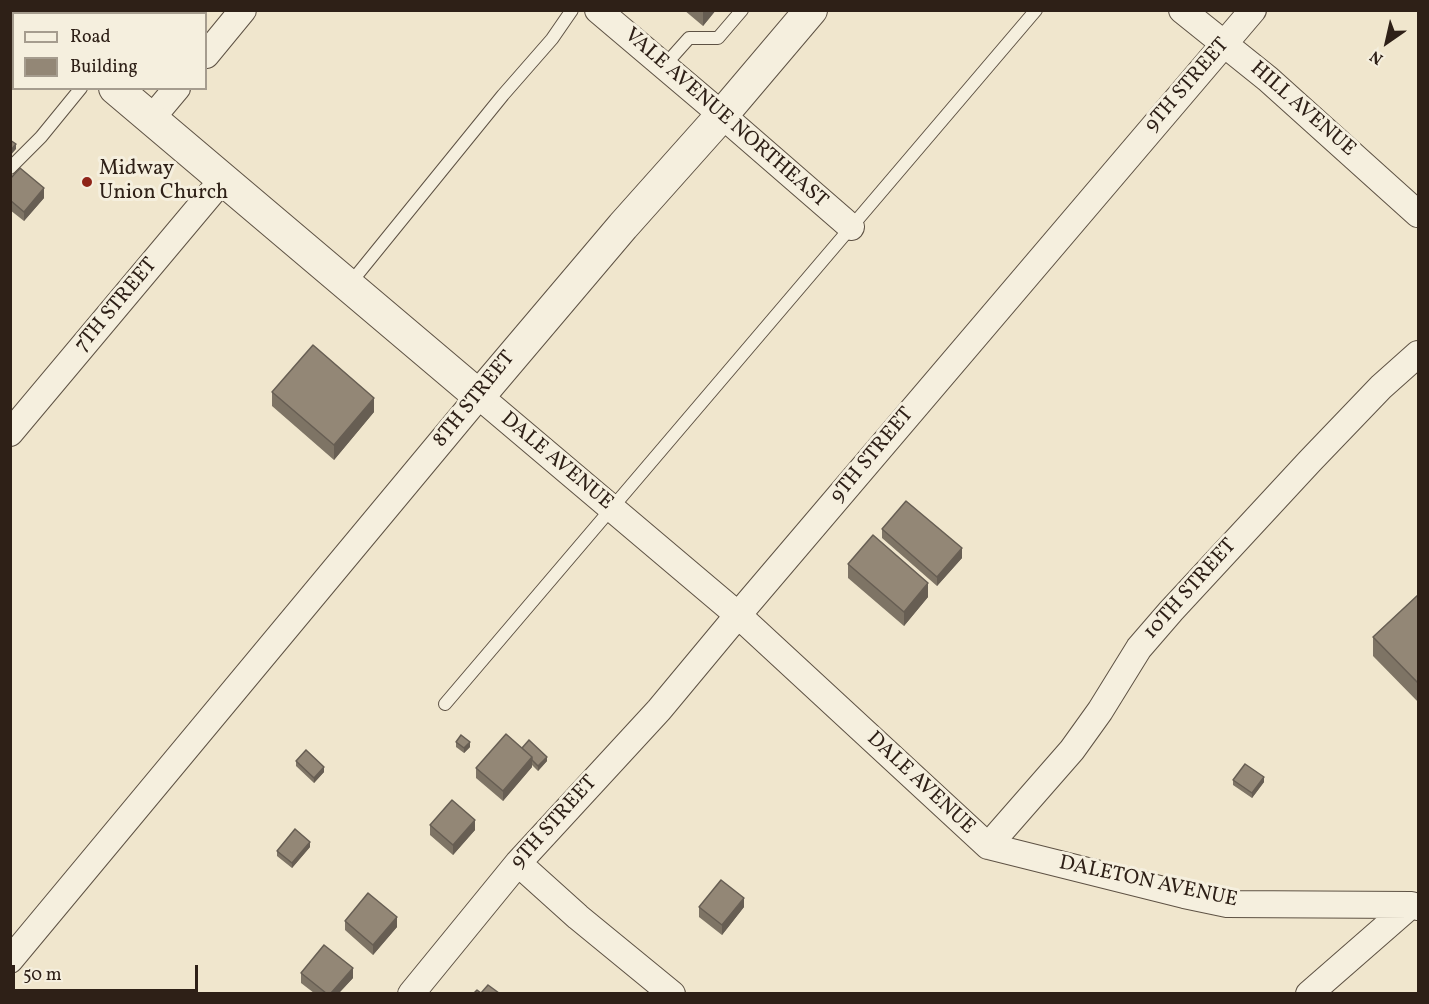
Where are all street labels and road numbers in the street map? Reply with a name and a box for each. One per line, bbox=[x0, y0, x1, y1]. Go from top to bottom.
street label: VALE AVENUE NORTHEAST bbox=[618, 24, 832, 214]
street label: 9TH STREET bbox=[1140, 34, 1236, 138]
street label: HILL AVENUE bbox=[1244, 57, 1360, 163]
street label: 7TH STREET bbox=[70, 254, 164, 358]
street label: 8TH STREET bbox=[429, 347, 521, 453]
street label: 9TH STREET bbox=[826, 403, 920, 509]
street label: DALE AVENUE bbox=[495, 408, 617, 516]
street label: 10TH STREET bbox=[1139, 535, 1243, 645]
street label: DALE AVENUE bbox=[860, 727, 980, 841]
street label: 9TH STREET bbox=[507, 771, 603, 875]
street label: DALETON AVENUE bbox=[1056, 852, 1240, 914]

